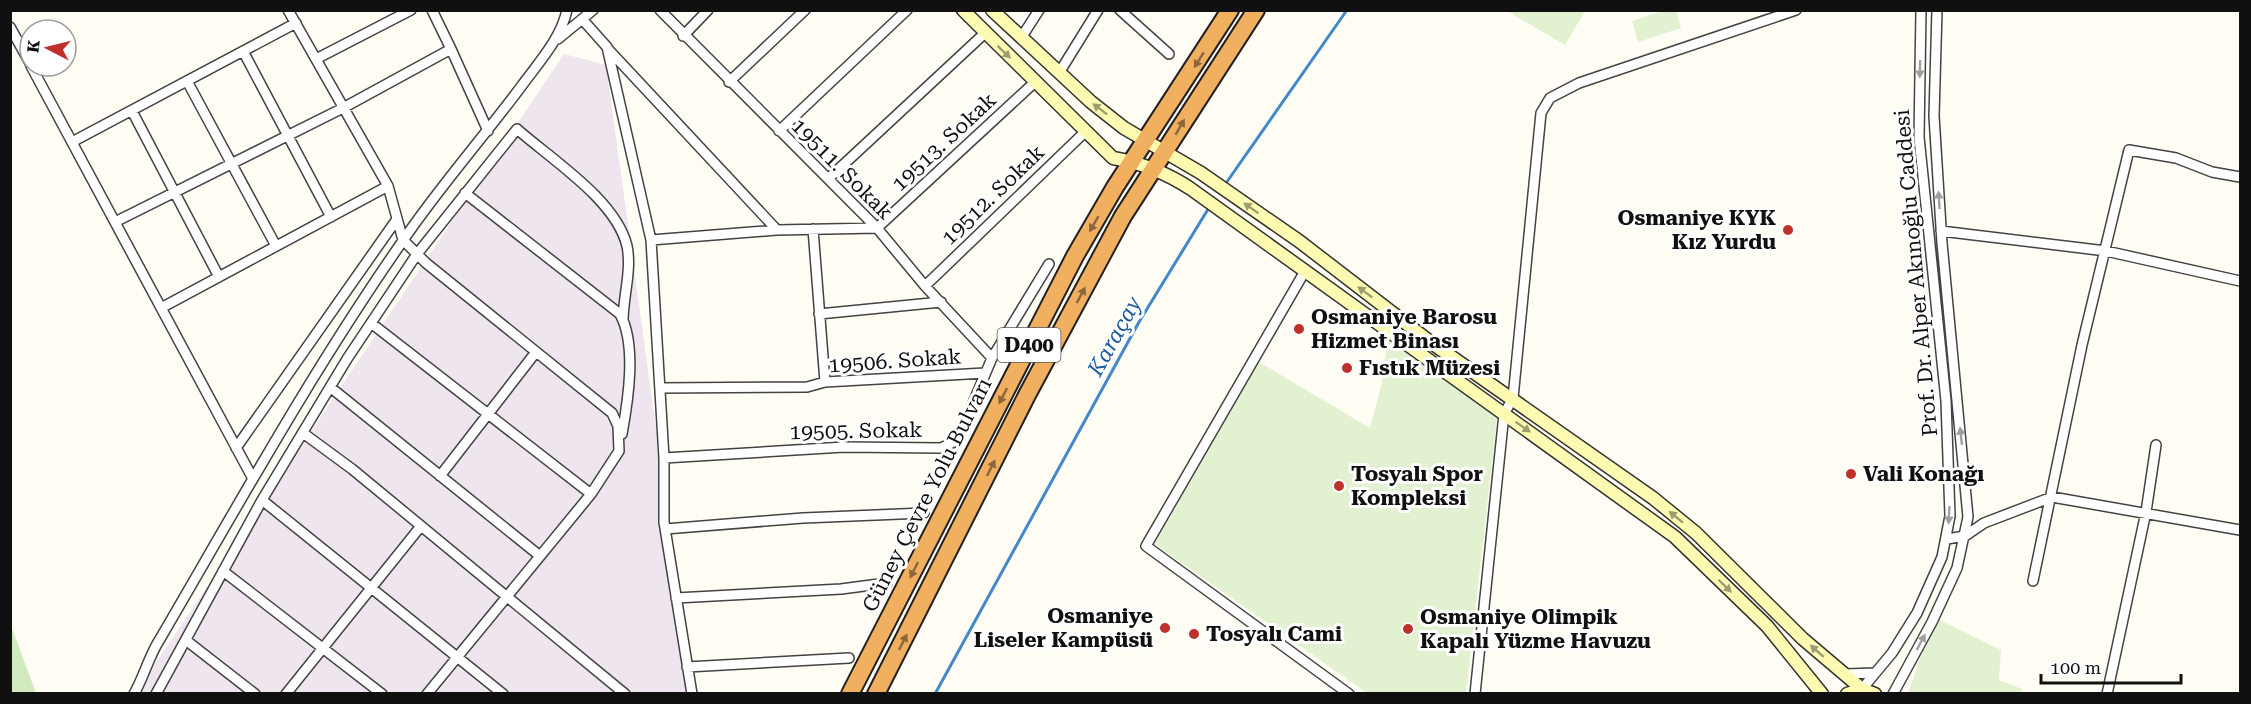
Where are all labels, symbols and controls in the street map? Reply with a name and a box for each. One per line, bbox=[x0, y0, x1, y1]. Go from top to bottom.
north arrow bbox=[18, 18, 78, 78]
text: K bbox=[23, 38, 44, 54]
one-way arrow bbox=[997, 45, 1011, 59]
one-way arrow bbox=[1194, 52, 1205, 68]
one-way arrow bbox=[1915, 59, 1925, 78]
street label: 19513. Sokak bbox=[887, 88, 1001, 196]
one-way arrow bbox=[1092, 103, 1108, 115]
street label: Prof. Dr. Alper Akınoğlu Caddesi bbox=[1890, 108, 1942, 438]
street label: 19511. Sokak bbox=[786, 113, 898, 225]
one-way arrow bbox=[1175, 119, 1186, 135]
street label: 19512. Sokak bbox=[937, 140, 1049, 250]
one-way arrow bbox=[1934, 190, 1944, 209]
one-way arrow bbox=[1243, 203, 1259, 214]
place label: Osmaniye KYK Kız Yurdu bbox=[1618, 206, 1776, 254]
one-way arrow bbox=[1088, 216, 1099, 232]
marker: Osmaniye KYK Kız Yurdu bbox=[1781, 223, 1795, 237]
one-way arrow bbox=[1076, 286, 1086, 303]
one-way arrow bbox=[1358, 286, 1373, 298]
water label: Karaçay bbox=[1082, 292, 1147, 381]
place label: Osmaniye Barosu Hizmet Binası bbox=[1311, 305, 1497, 353]
marker: Osmaniye Barosu Hizmet Binası bbox=[1292, 322, 1306, 336]
road number: D400 bbox=[998, 328, 1060, 362]
street label: 19506. Sokak bbox=[828, 344, 962, 378]
place label: Fıstık Müzesi bbox=[1359, 356, 1500, 380]
marker: Fıstık Müzesi bbox=[1340, 361, 1354, 375]
street label: Güney Çevre Yolu Bulvarı bbox=[858, 374, 997, 616]
one-way arrow bbox=[998, 388, 1007, 405]
street label: 19505. Sokak bbox=[789, 418, 923, 444]
one-way arrow bbox=[1514, 421, 1530, 433]
one-way arrow bbox=[1956, 426, 1966, 445]
one-way arrow bbox=[986, 459, 996, 476]
place label: Tosyalı Spor Kompleksi bbox=[1351, 462, 1484, 510]
place label: Vali Konağı bbox=[1863, 462, 1984, 486]
marker: Vali Konağı bbox=[1844, 467, 1858, 481]
marker: Tosyalı Spor Kompleksi bbox=[1332, 479, 1346, 493]
one-way arrow bbox=[1945, 505, 1954, 524]
one-way arrow bbox=[1668, 511, 1684, 524]
one-way arrow bbox=[909, 561, 918, 578]
one-way arrow bbox=[1718, 579, 1733, 593]
place label: Osmaniye Liseler Kampüsü bbox=[974, 604, 1153, 652]
place label: Osmaniye Olimpik Kapalı Yüzme Havuzu bbox=[1420, 605, 1651, 653]
marker: Osmaniye Liseler Kampüsü bbox=[1158, 621, 1172, 635]
place label: Tosyalı Cami bbox=[1206, 622, 1342, 646]
marker: Osmaniye Olimpik Kapalı Yüzme Havuzu bbox=[1401, 622, 1415, 636]
marker: Tosyalı Cami bbox=[1187, 627, 1201, 641]
one-way arrow bbox=[899, 633, 908, 650]
one-way arrow bbox=[1916, 633, 1926, 650]
one-way arrow bbox=[1810, 645, 1825, 658]
scale bar bbox=[2041, 647, 2180, 685]
text: 100 m bbox=[2050, 657, 2101, 678]

